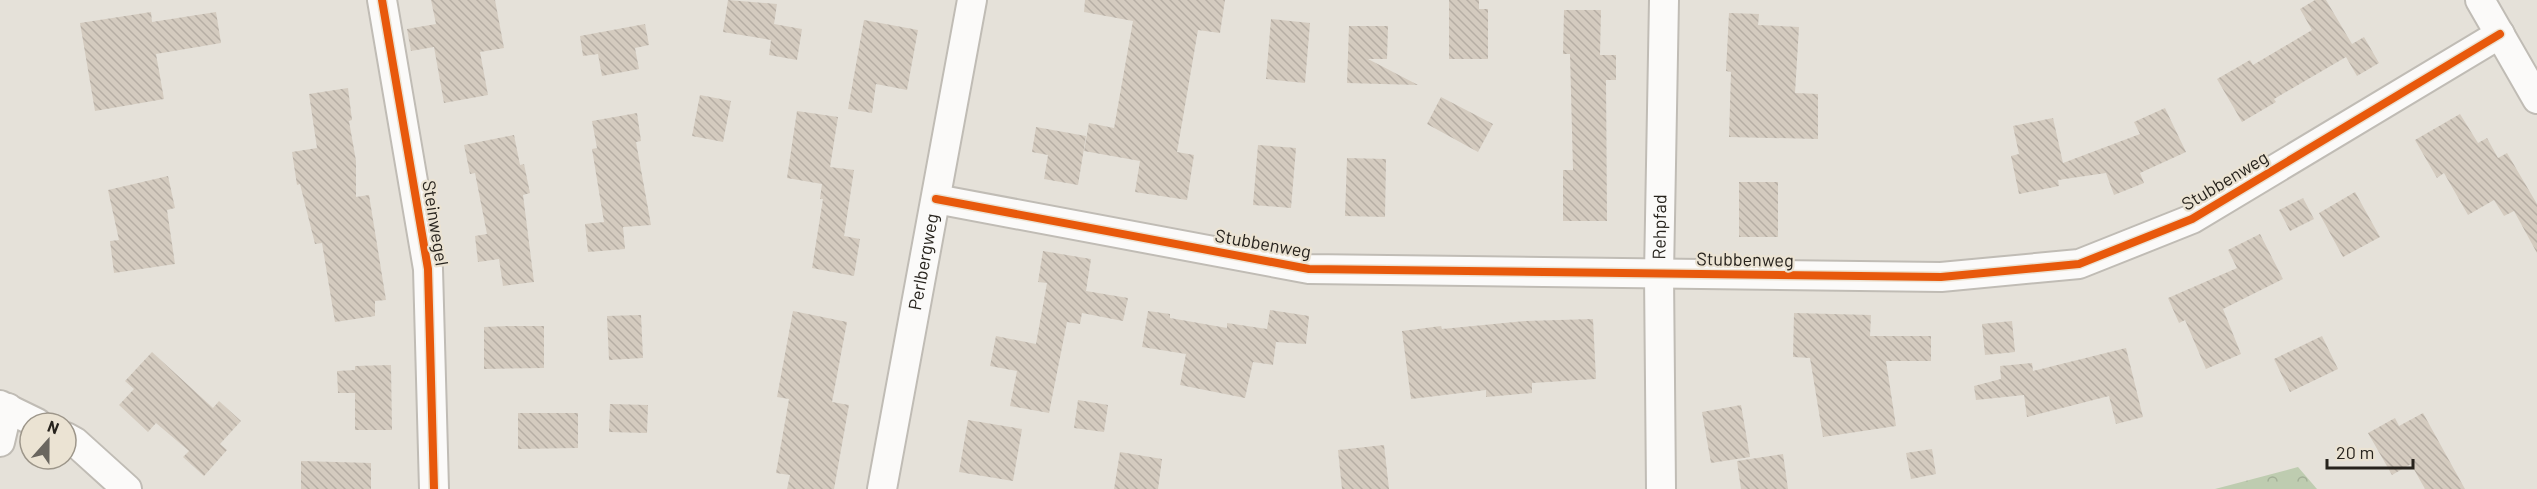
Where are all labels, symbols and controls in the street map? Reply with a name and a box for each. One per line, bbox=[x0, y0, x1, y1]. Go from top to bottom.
street label: Stubbenweg bbox=[2177, 146, 2272, 215]
street label: Steinwegel bbox=[418, 179, 454, 267]
street label: Rehpfad bbox=[1647, 194, 1670, 260]
street label: Perlbergweg bbox=[903, 211, 943, 312]
street label: Stubbenweg bbox=[1213, 224, 1313, 262]
street label: Stubbenweg bbox=[1696, 247, 1794, 271]
north arrow bbox=[18, 411, 78, 471]
text: N bbox=[45, 416, 62, 437]
scale bar bbox=[2327, 432, 2412, 470]
text: 20 m bbox=[2336, 441, 2374, 463]

